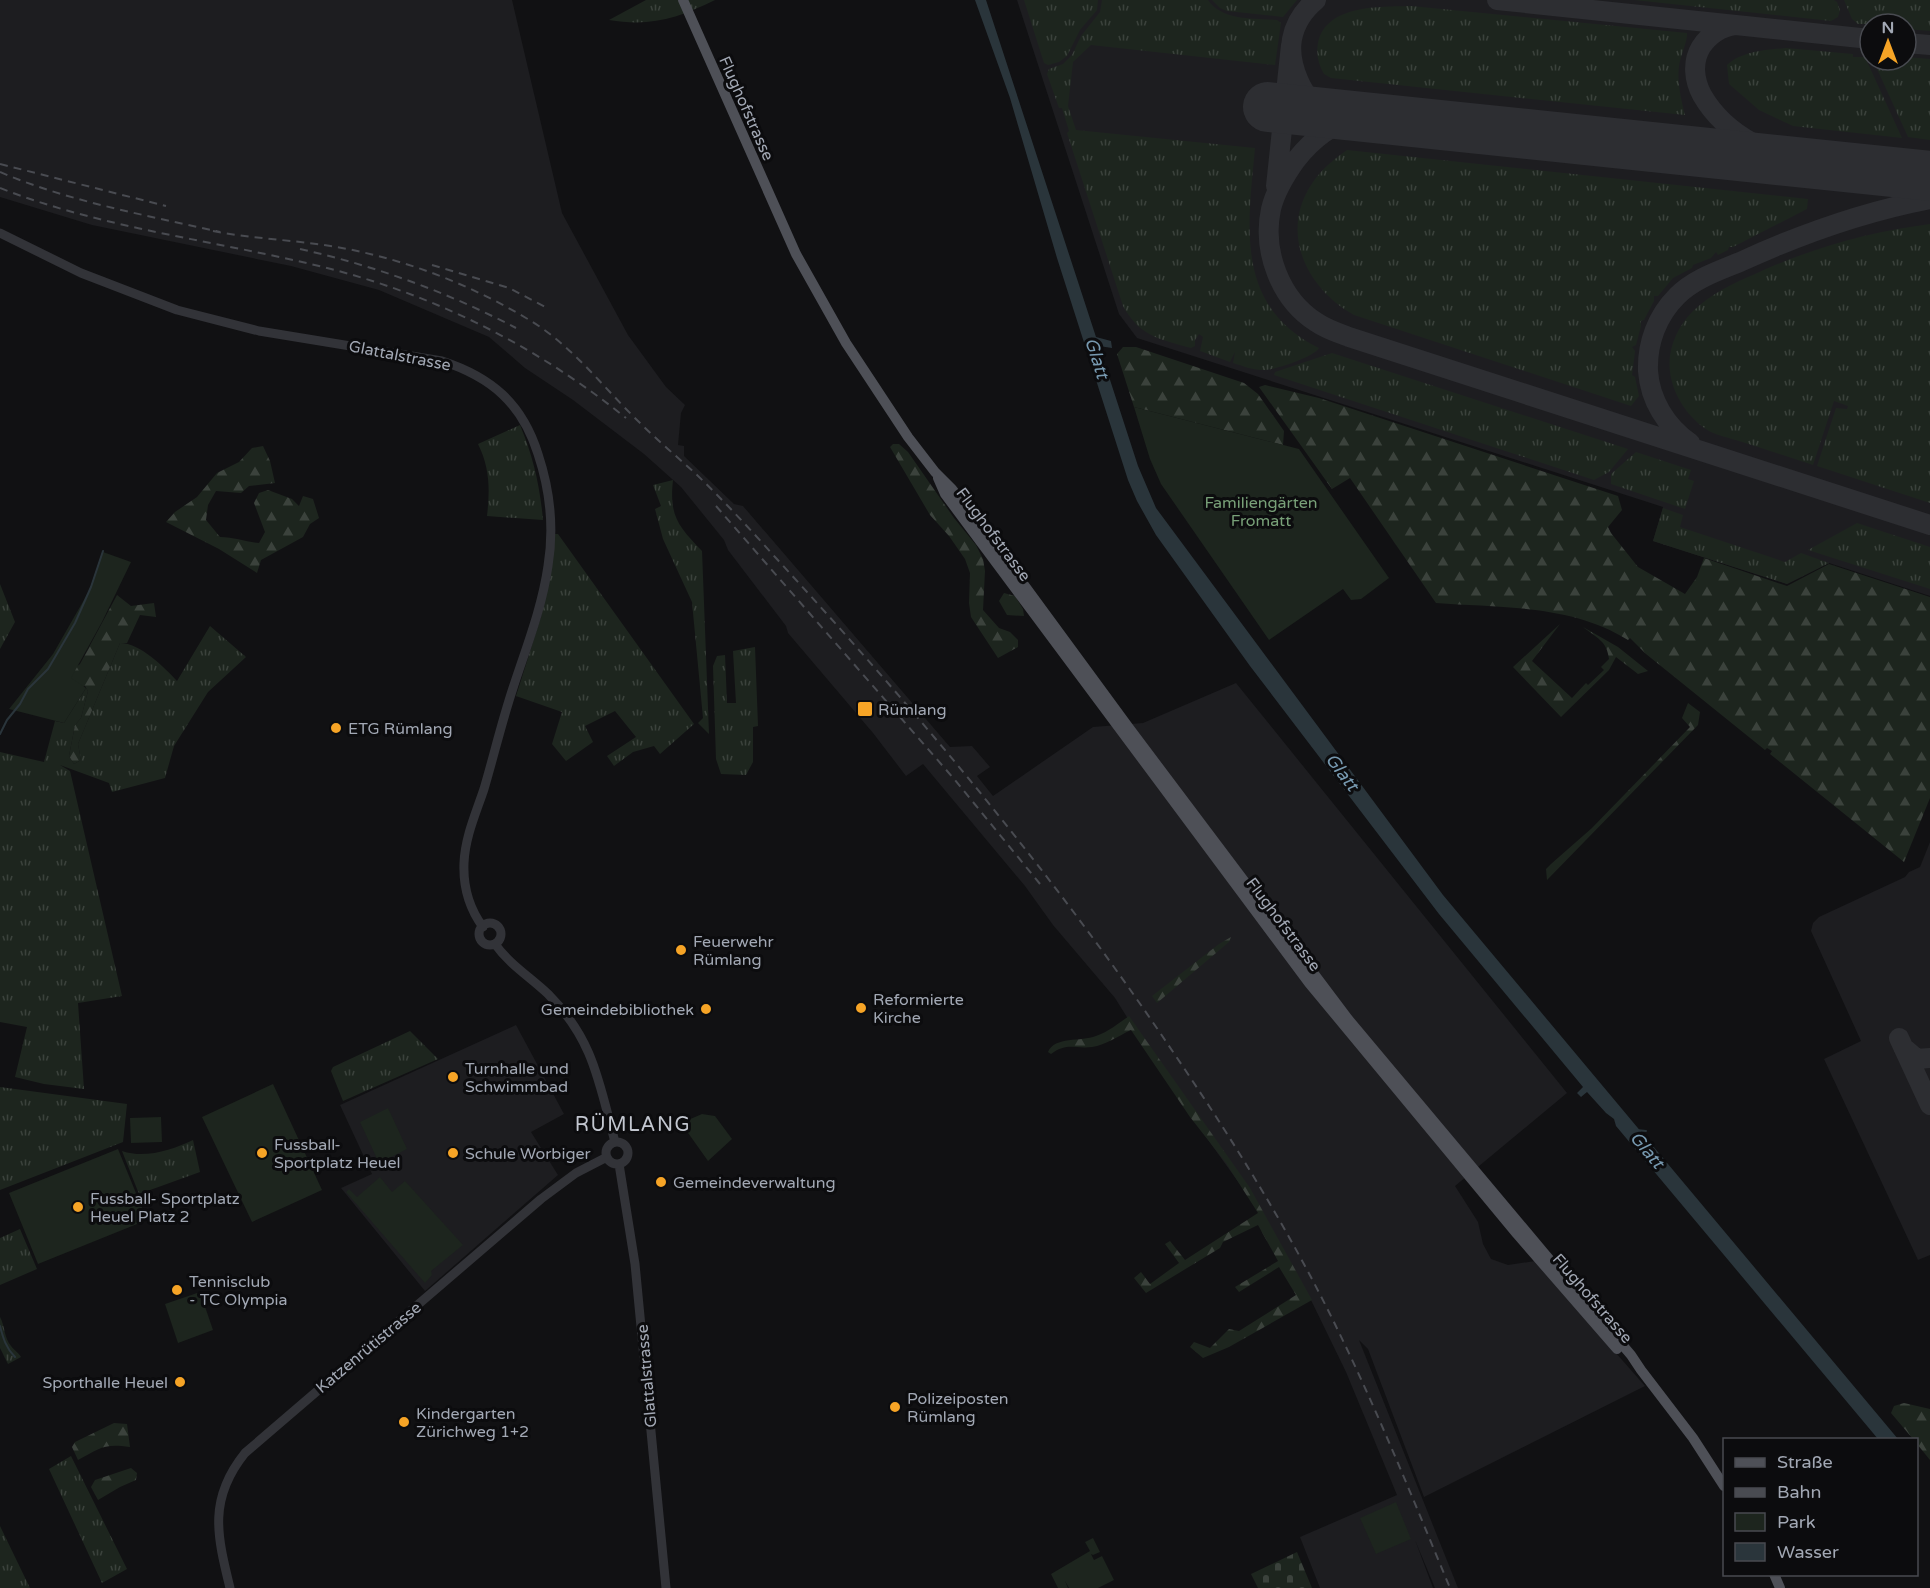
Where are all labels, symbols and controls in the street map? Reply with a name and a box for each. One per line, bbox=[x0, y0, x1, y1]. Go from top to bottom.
north arrow bbox=[1858, 12, 1918, 72]
text: N bbox=[1882, 18, 1894, 38]
street label: Flughofstrasse bbox=[714, 53, 778, 164]
water label: Glatt bbox=[1080, 335, 1115, 383]
street label: Glattalstrasse bbox=[347, 336, 452, 376]
street label: Flughofstrasse bbox=[951, 484, 1035, 585]
park label: Familiengärten Fromatt bbox=[1205, 493, 1317, 531]
marker: Rümlang bbox=[856, 700, 874, 718]
place label: Rümlang bbox=[878, 700, 947, 720]
place label: ETG Rümlang bbox=[348, 719, 452, 739]
marker: ETG Rümlang bbox=[329, 721, 343, 735]
water label: Glatt bbox=[1321, 749, 1365, 797]
street label: Flughofstrasse bbox=[1241, 874, 1325, 975]
place label: Feuerwehr Rümlang bbox=[693, 932, 774, 970]
marker: Feuerwehr Rümlang bbox=[674, 943, 688, 957]
place label: Reformierte Kirche bbox=[873, 990, 964, 1028]
place label: Gemeindebibliothek bbox=[541, 1000, 694, 1020]
marker: Reformierte Kirche bbox=[854, 1001, 868, 1015]
marker: Gemeindebibliothek bbox=[699, 1002, 713, 1016]
place label: Turnhalle und Schwimmbad bbox=[465, 1059, 569, 1097]
marker: Turnhalle und Schwimmbad bbox=[446, 1070, 460, 1084]
district label: RÜMLANG bbox=[575, 1112, 691, 1137]
water label: Glatt bbox=[1625, 1127, 1670, 1175]
place label: Fussball- Sportplatz Heuel bbox=[274, 1135, 401, 1173]
place label: Schule Worbiger bbox=[465, 1144, 592, 1164]
marker: Fussball- Sportplatz Heuel bbox=[255, 1146, 269, 1160]
marker: Schule Worbiger bbox=[446, 1146, 460, 1160]
place label: Gemeindeverwaltung bbox=[673, 1173, 836, 1193]
marker: Gemeindeverwaltung bbox=[654, 1175, 668, 1189]
place label: Fussball- Sportplatz Heuel Platz 2 bbox=[90, 1189, 240, 1227]
marker: Fussball- Sportplatz Heuel Platz 2 bbox=[71, 1200, 85, 1214]
street label: Flughofstrasse bbox=[1548, 1250, 1637, 1348]
place label: Tennisclub - TC Olympia bbox=[189, 1272, 288, 1310]
marker: Tennisclub - TC Olympia bbox=[170, 1283, 184, 1297]
street label: Katzenrütistrasse bbox=[312, 1298, 425, 1398]
street label: Glattalstrasse bbox=[633, 1324, 661, 1428]
place label: Sporthalle Heuel bbox=[43, 1373, 168, 1393]
marker: Sporthalle Heuel bbox=[173, 1375, 187, 1389]
place label: Polizeiposten Rümlang bbox=[907, 1389, 1008, 1427]
marker: Polizeiposten Rümlang bbox=[888, 1400, 902, 1414]
place label: Kindergarten Zürichweg 1+2 bbox=[416, 1404, 529, 1442]
marker: Kindergarten Zürichweg 1+2 bbox=[397, 1415, 411, 1429]
legend bbox=[1723, 1438, 1918, 1576]
text: Straße bbox=[1777, 1451, 1833, 1473]
text: Bahn bbox=[1777, 1481, 1822, 1503]
text: Park bbox=[1777, 1511, 1816, 1533]
text: Wasser bbox=[1777, 1541, 1839, 1563]

